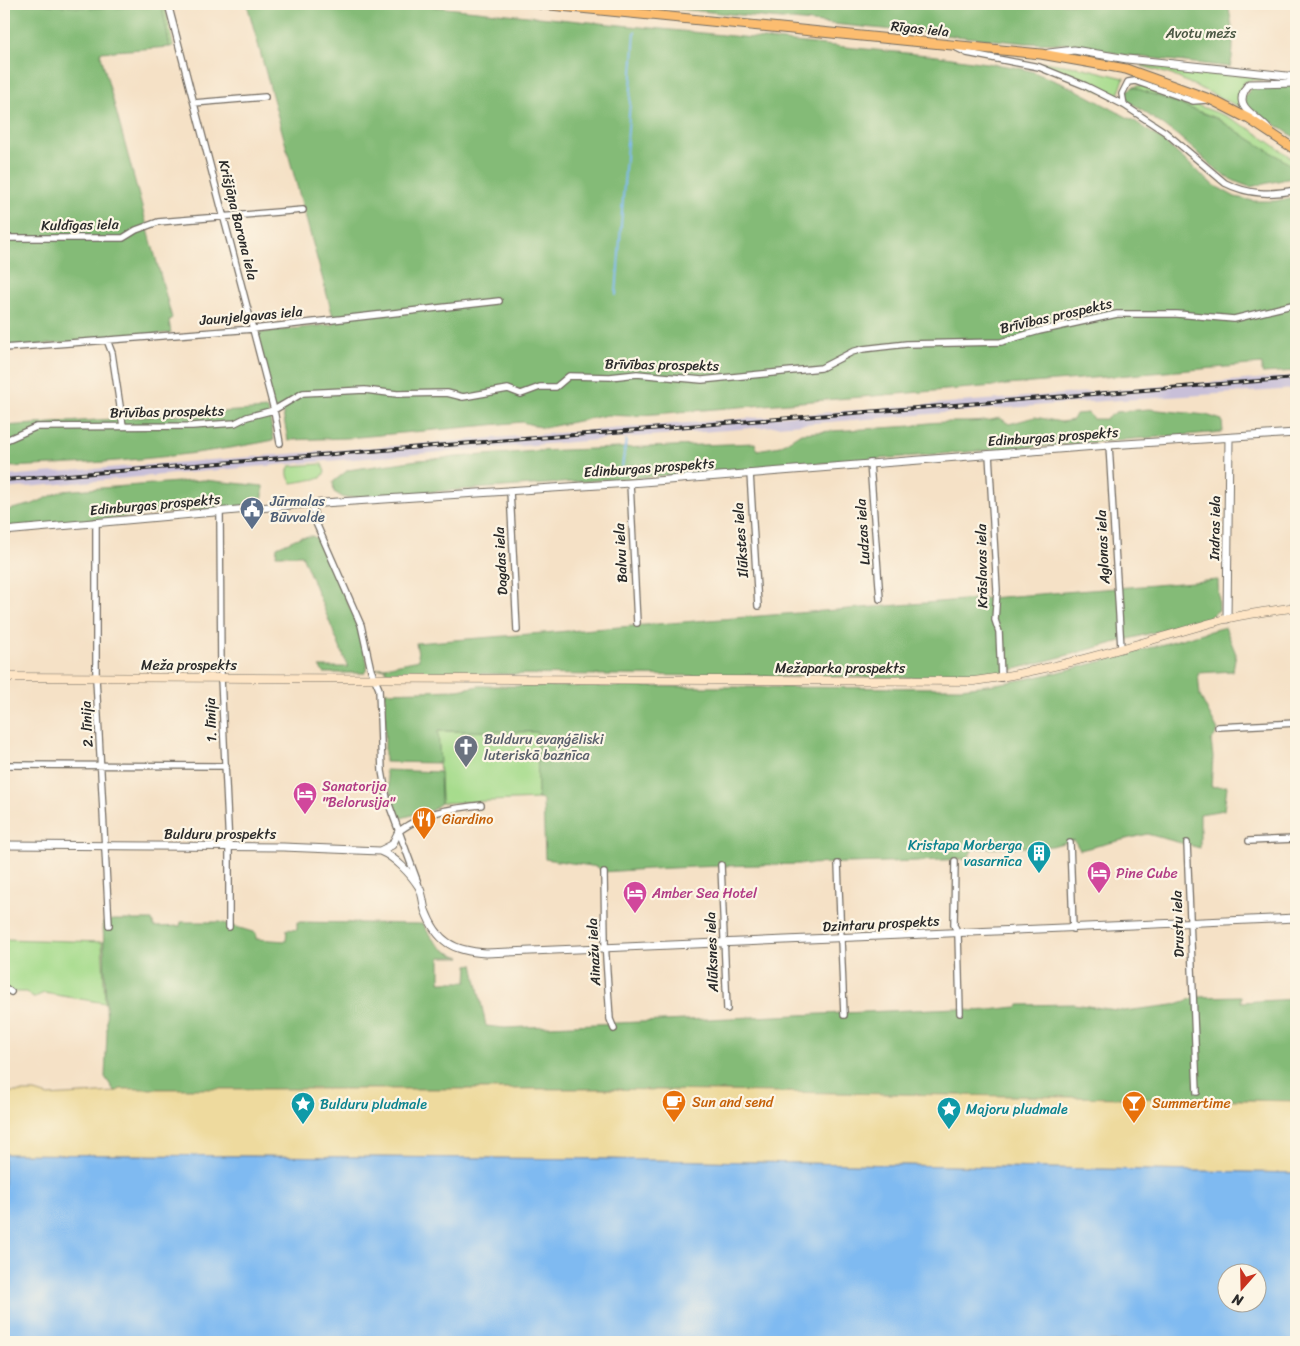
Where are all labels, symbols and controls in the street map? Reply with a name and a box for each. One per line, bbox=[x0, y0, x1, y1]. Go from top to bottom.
street label: Rīgas iela bbox=[890, 14, 950, 44]
park label: Avotu mežs bbox=[1165, 21, 1237, 46]
street label: Krišjāņa Barona iela bbox=[211, 157, 265, 284]
street label: Kuldīgas iela bbox=[41, 212, 120, 238]
street label: Brīvības prospekts bbox=[998, 291, 1115, 341]
street label: Jaunjelgavas iela bbox=[198, 299, 304, 333]
street label: Brīvības prospekts bbox=[605, 352, 720, 379]
street label: Brīvības prospekts bbox=[110, 398, 225, 425]
street label: Edinburgas prospekts bbox=[987, 420, 1120, 454]
street label: Edinburgas prospekts bbox=[583, 451, 716, 485]
street label: Edinburgas prospekts bbox=[89, 487, 222, 523]
place label: Jūrmalas Būvvalde bbox=[269, 489, 326, 530]
street label: Indras iela bbox=[1202, 495, 1228, 562]
public building icon: Jūrmalas Būvvalde bbox=[239, 496, 265, 530]
street label: Ludzas iela bbox=[848, 497, 878, 566]
street label: Ilūkstes iela bbox=[726, 502, 756, 579]
street label: Aglonas iela bbox=[1089, 508, 1117, 586]
street label: Balvu iela bbox=[607, 522, 635, 583]
street label: Krāslavas iela bbox=[969, 523, 995, 608]
street label: Dagdas iela bbox=[487, 525, 515, 596]
street label: Meža prospekts bbox=[141, 653, 237, 678]
street label: Mežaparka prospekts bbox=[775, 656, 906, 681]
street label: 1. līnija bbox=[198, 696, 224, 743]
street label: 2. līnija bbox=[73, 699, 101, 748]
place label: Bulduru evaņģēliski luteriskā baznīca bbox=[484, 727, 605, 768]
church icon: Bulduru evaņģēliski luteriskā baznīca bbox=[453, 734, 479, 768]
place label: Sanatorija "Belorusija" bbox=[322, 774, 396, 815]
hotel icon: Sanatorija "Belorusija" bbox=[292, 781, 318, 815]
restaurant icon: Giardino bbox=[411, 806, 437, 840]
place label: Giardino bbox=[442, 807, 493, 832]
street label: Bulduru prospekts bbox=[164, 822, 277, 847]
place label: Kristapa Morberga vasarnīca bbox=[908, 833, 1022, 874]
building icon: Kristapa Morberga vasarnīca bbox=[1026, 840, 1052, 874]
hotel icon: Pine Cube bbox=[1086, 860, 1112, 894]
place label: Pine Cube bbox=[1116, 861, 1178, 886]
hotel icon: Amber Sea Hotel bbox=[622, 880, 648, 914]
place label: Amber Sea Hotel bbox=[651, 881, 758, 906]
street label: Drustu iela bbox=[1164, 889, 1192, 958]
street label: Dzintaru prospekts bbox=[822, 908, 941, 940]
street label: Alūksnes iela bbox=[698, 911, 726, 994]
street label: Ainažu iela bbox=[580, 918, 608, 987]
cafe icon: Sun and send bbox=[661, 1089, 687, 1123]
place label: Sun and send bbox=[692, 1090, 775, 1115]
bar icon: Summertime bbox=[1121, 1090, 1147, 1124]
place icon: Bulduru pludmale bbox=[290, 1091, 316, 1125]
place label: Summertime bbox=[1152, 1091, 1231, 1116]
place label: Bulduru pludmale bbox=[320, 1092, 427, 1117]
place icon: Majoru pludmale bbox=[936, 1096, 962, 1130]
place label: Majoru pludmale bbox=[966, 1097, 1068, 1122]
north arrow bbox=[1218, 1264, 1268, 1314]
text: N bbox=[1229, 1286, 1247, 1313]

